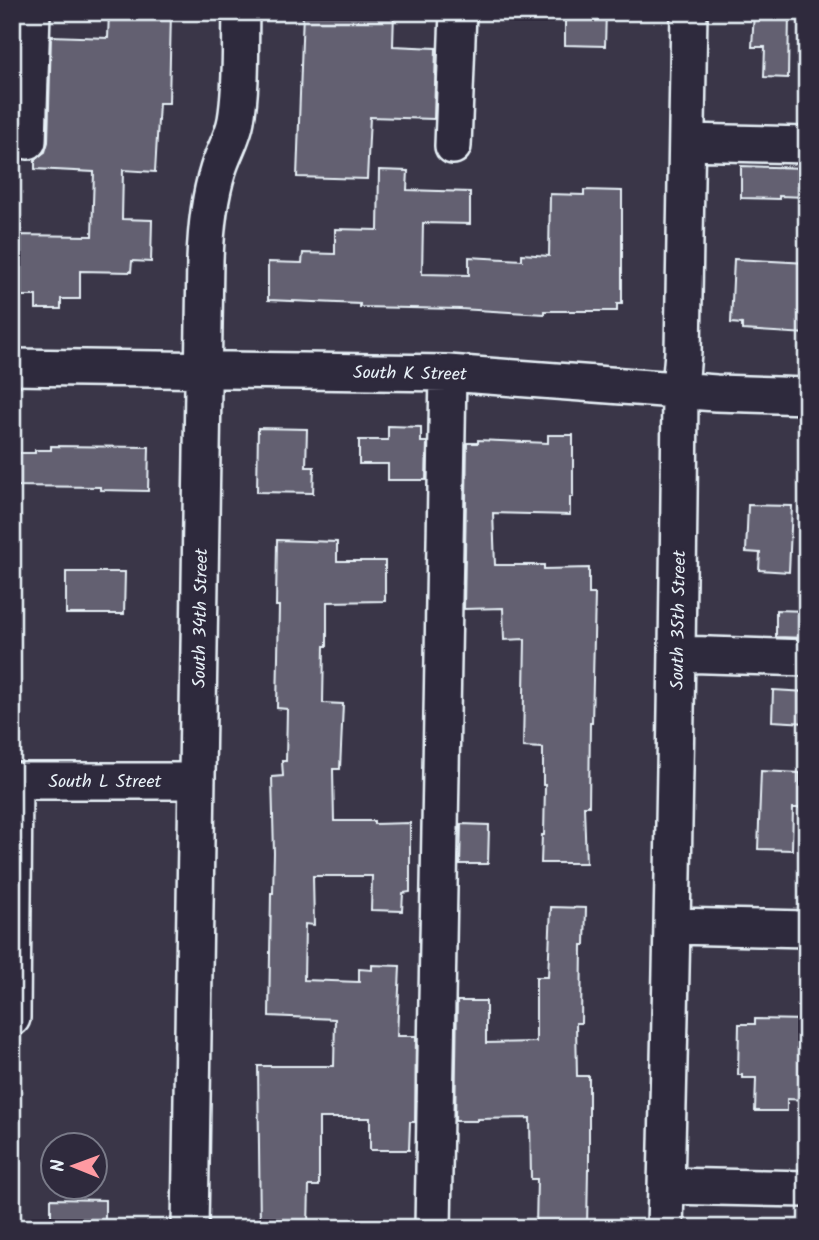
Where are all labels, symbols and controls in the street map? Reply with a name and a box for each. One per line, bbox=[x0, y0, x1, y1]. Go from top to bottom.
street label: South K Street bbox=[353, 359, 468, 390]
street label: South 34th Street bbox=[186, 547, 217, 688]
street label: South 35th Street bbox=[664, 549, 695, 690]
street label: South L Street bbox=[49, 768, 162, 797]
north arrow bbox=[38, 1132, 108, 1202]
text: N bbox=[44, 1159, 74, 1172]

